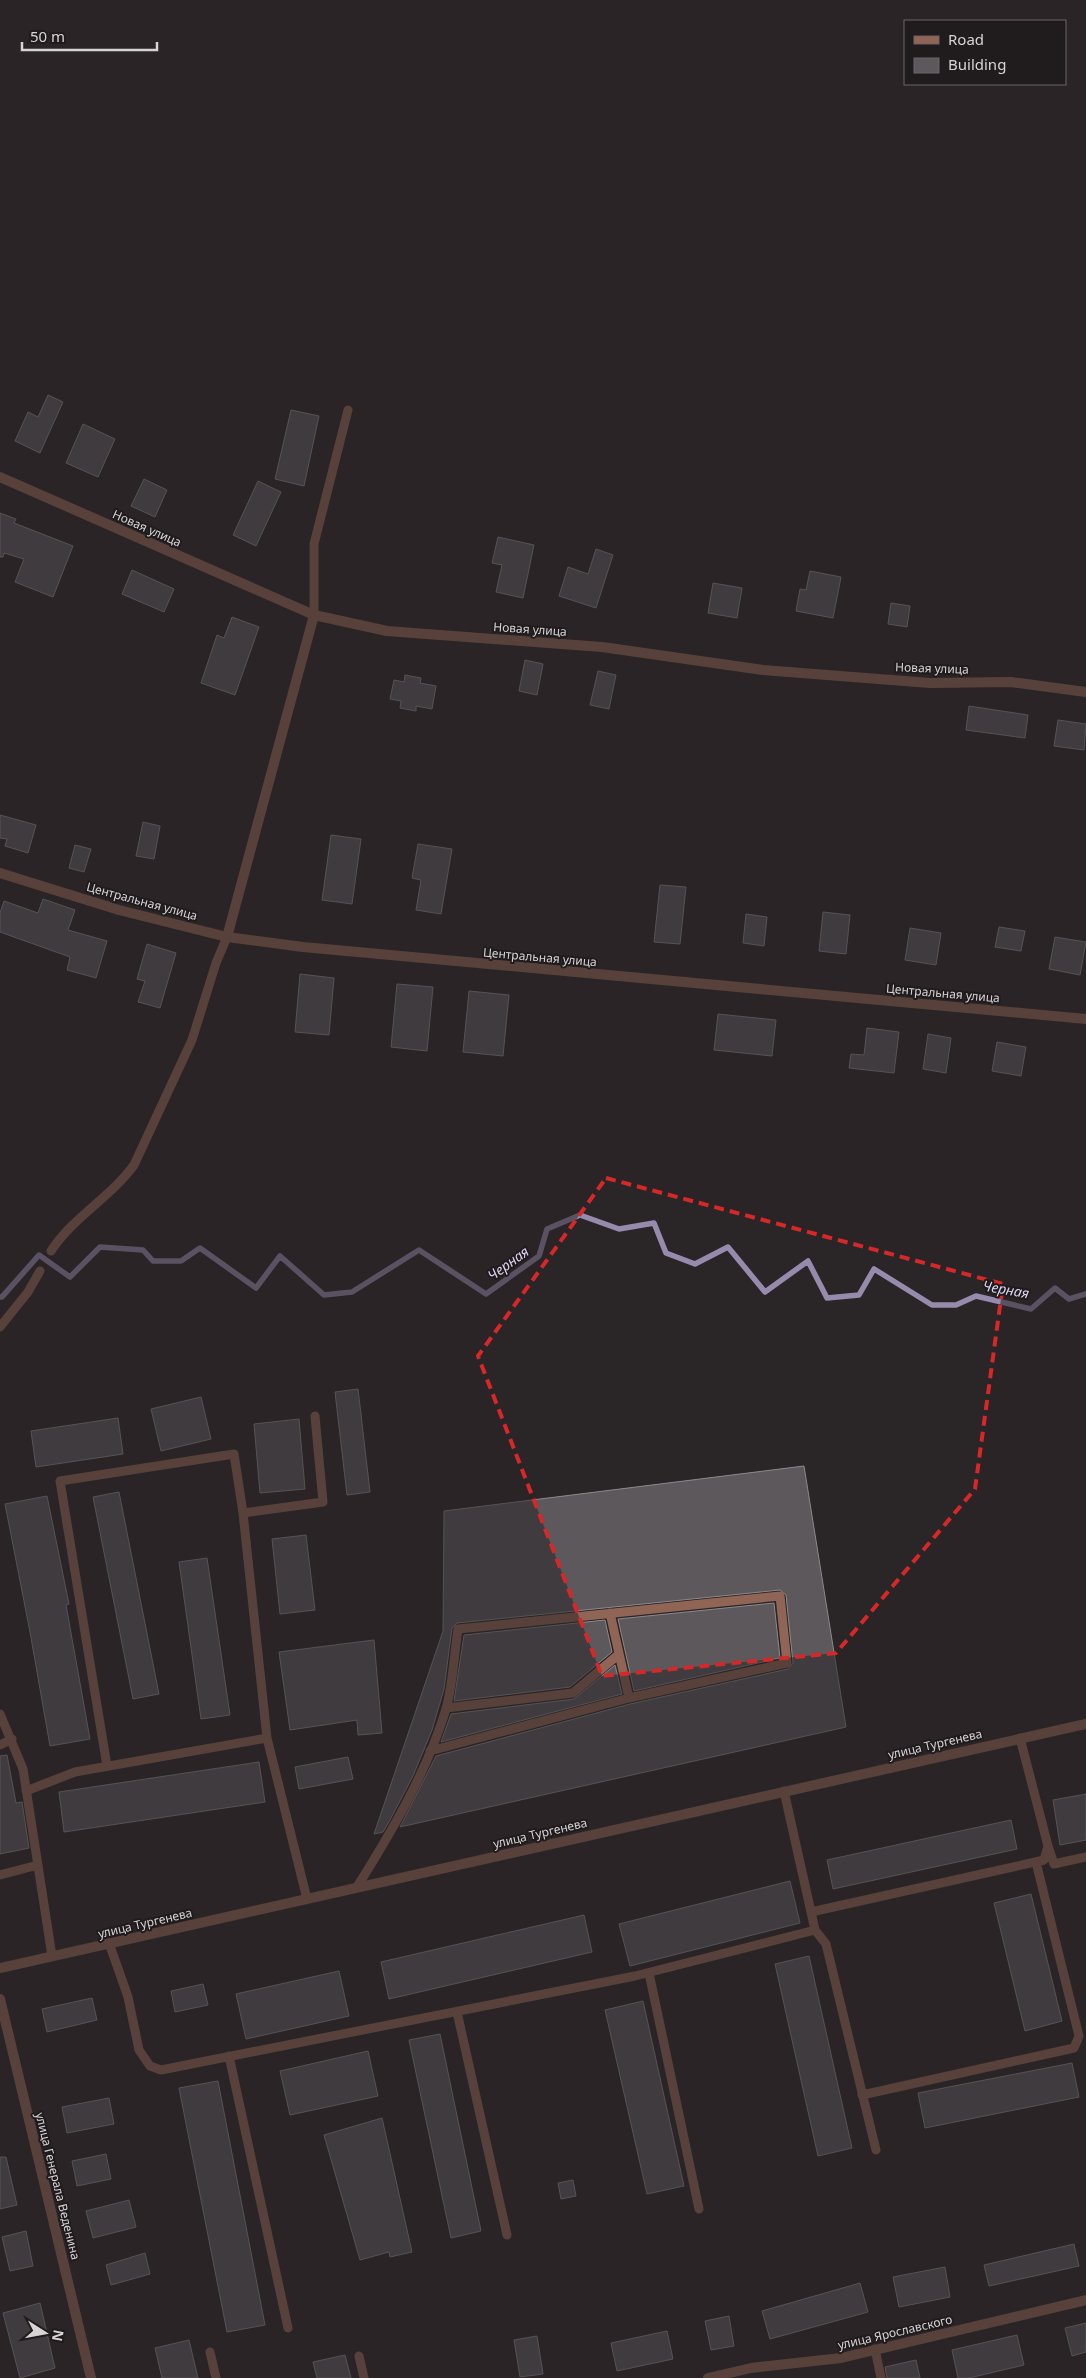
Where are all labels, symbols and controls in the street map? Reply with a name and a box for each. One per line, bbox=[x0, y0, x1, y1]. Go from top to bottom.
scale bar bbox=[22, 20, 158, 52]
legend bbox=[904, 20, 1066, 85]
text: 50 m bbox=[30, 26, 65, 46]
text: Road bbox=[948, 29, 984, 49]
text: Building bbox=[948, 54, 1006, 74]
street label: Новая улица bbox=[110, 505, 184, 551]
street label: Новая улица bbox=[493, 618, 567, 640]
street label: Новая улица bbox=[895, 658, 969, 678]
street label: Центральная улица bbox=[85, 878, 199, 924]
street label: Центральная улица bbox=[482, 944, 598, 970]
street label: Центральная улица bbox=[885, 980, 1001, 1006]
water label: Черная bbox=[484, 1242, 532, 1284]
water label: Черная bbox=[981, 1276, 1031, 1302]
street label: улица Тургенева bbox=[886, 1725, 984, 1763]
street label: улица Тургенева bbox=[491, 1814, 589, 1852]
street label: улица Тургенева bbox=[96, 1904, 194, 1942]
street label: улица Генерала Веденина bbox=[31, 2111, 85, 2261]
north arrow bbox=[20, 2308, 70, 2358]
street label: улица Ярославского bbox=[836, 2311, 954, 2353]
text: N bbox=[48, 2328, 69, 2343]

